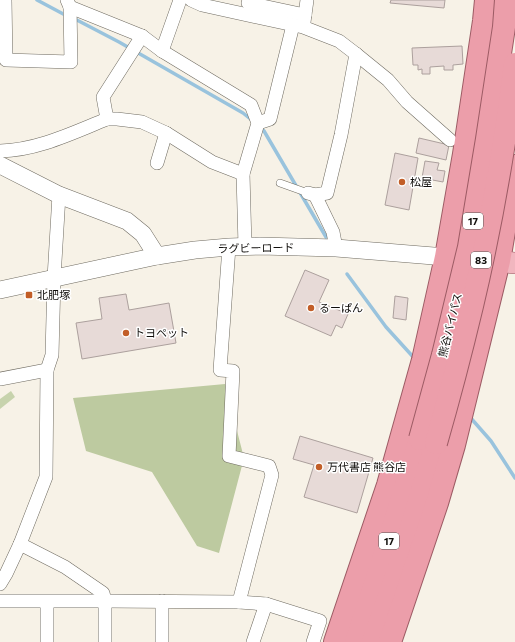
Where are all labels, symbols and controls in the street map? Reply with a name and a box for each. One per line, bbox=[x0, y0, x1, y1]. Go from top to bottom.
place label: 松屋 bbox=[410, 175, 432, 188]
marker: 松屋 bbox=[397, 177, 407, 187]
road number: 17 bbox=[463, 213, 483, 229]
street label: ラグビーロード bbox=[217, 240, 295, 255]
road number: 83 bbox=[471, 252, 491, 268]
place label: 北肥塚 bbox=[37, 288, 70, 301]
marker: 北肥塚 bbox=[24, 290, 34, 300]
street label: 熊谷バイパス bbox=[435, 291, 464, 358]
place label: るーぱん bbox=[319, 301, 363, 314]
marker: るーぱん bbox=[306, 303, 316, 313]
place label: トヨペット bbox=[134, 326, 189, 339]
marker: トヨペット bbox=[121, 328, 131, 338]
place label: 万代書店 熊谷店 bbox=[327, 460, 406, 473]
marker: 万代書店 熊谷店 bbox=[314, 462, 324, 472]
road number: 17 bbox=[379, 533, 399, 549]

